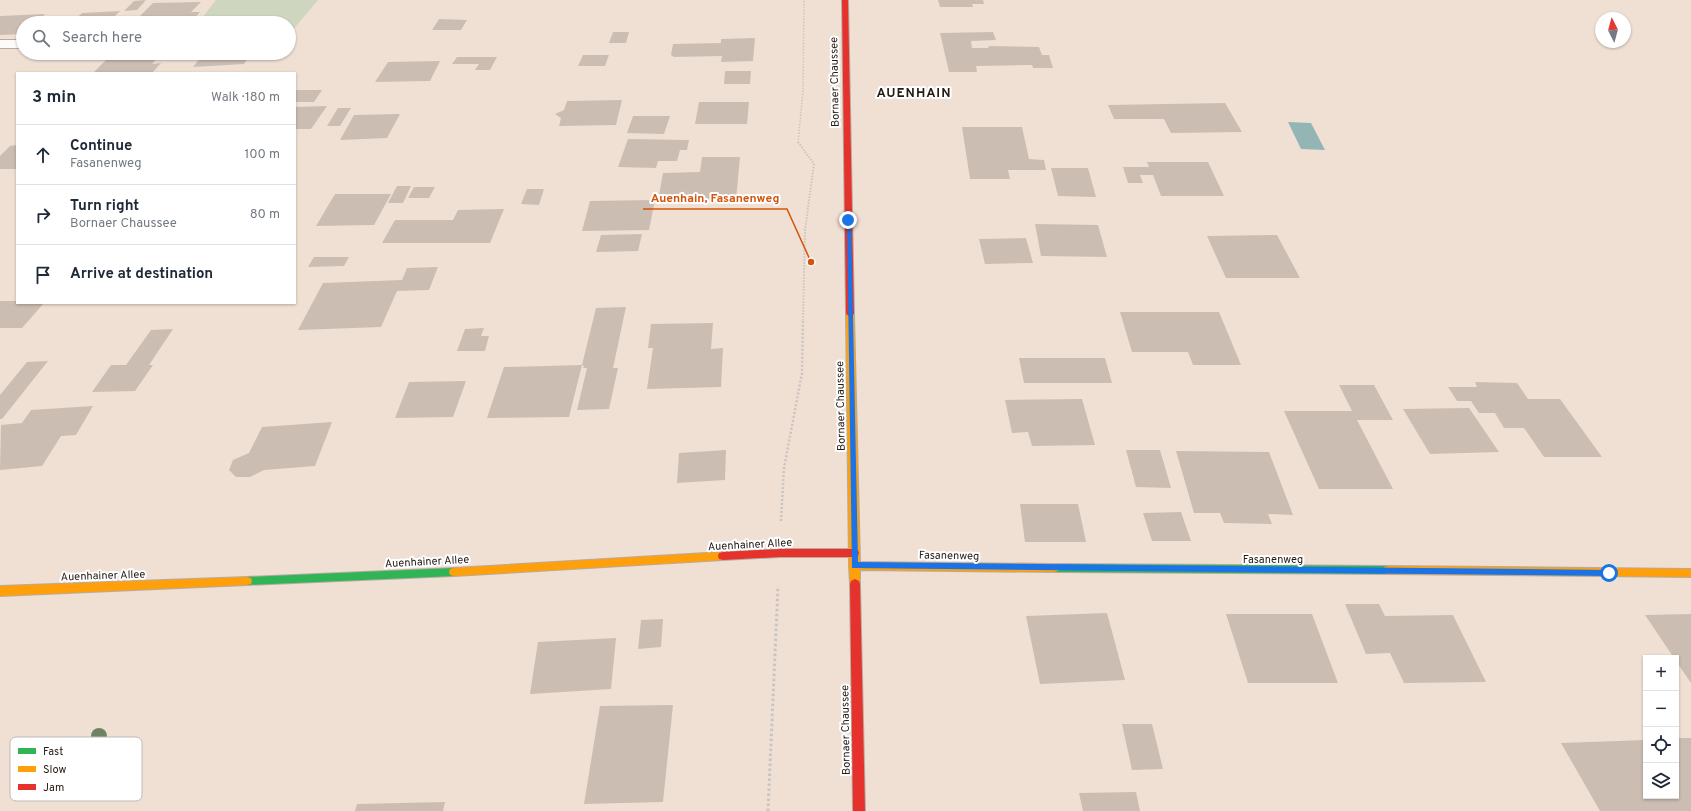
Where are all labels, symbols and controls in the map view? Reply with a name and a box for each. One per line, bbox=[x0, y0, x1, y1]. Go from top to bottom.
north arrow bbox=[1595, 12, 1631, 48]
search box bbox=[16, 16, 296, 60]
icon: search bbox=[30, 27, 52, 49]
text: Search here bbox=[62, 29, 142, 48]
street label: Bornaer Chaussee bbox=[827, 37, 843, 127]
district label: AUENHAIN bbox=[876, 86, 952, 102]
text: 3 min bbox=[32, 87, 76, 109]
text: Walk · 180 m bbox=[211, 90, 280, 106]
text: Continue bbox=[70, 137, 132, 156]
icon: ahead bbox=[32, 144, 54, 166]
text: 100 m bbox=[244, 147, 280, 163]
text: Fasanenweg bbox=[70, 156, 142, 172]
callout: Auenhain, Fasanenweg bbox=[643, 185, 787, 209]
text: Auenhain, Fasanenweg bbox=[651, 191, 779, 207]
text: Turn right bbox=[70, 197, 139, 216]
icon: right bbox=[32, 204, 54, 226]
text: 80 m bbox=[250, 207, 280, 223]
route end bbox=[839, 211, 857, 229]
text: Bornaer Chaussee bbox=[70, 216, 177, 232]
icon: arrive bbox=[32, 264, 54, 286]
text: Arrive at destination bbox=[70, 265, 213, 284]
street label: Bornaer Chaussee bbox=[833, 361, 849, 451]
street label: Auenhainer Allee bbox=[707, 536, 793, 554]
street label: Fasanenweg bbox=[919, 548, 979, 564]
street label: Auenhainer Allee bbox=[384, 553, 470, 571]
street label: Fasanenweg bbox=[1243, 553, 1303, 567]
route start bbox=[1600, 564, 1618, 582]
street label: Auenhainer Allee bbox=[60, 568, 146, 584]
map controls bbox=[1643, 655, 1679, 799]
button: + bbox=[1643, 655, 1679, 691]
street label: Bornaer Chaussee bbox=[838, 685, 854, 775]
button: − bbox=[1643, 691, 1679, 727]
button: locate bbox=[1643, 727, 1679, 763]
legend bbox=[10, 737, 142, 801]
text: Fast bbox=[43, 745, 63, 759]
text: Slow bbox=[43, 763, 66, 777]
button: layers bbox=[1643, 763, 1679, 799]
text: Jam bbox=[43, 781, 64, 795]

